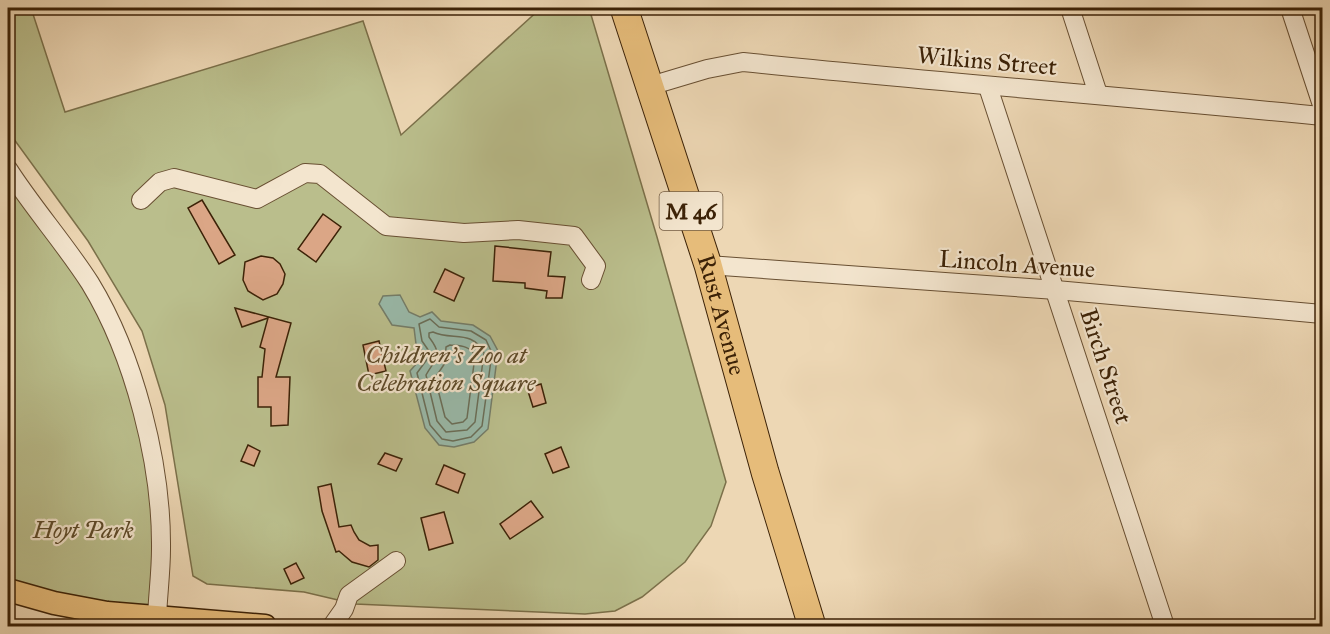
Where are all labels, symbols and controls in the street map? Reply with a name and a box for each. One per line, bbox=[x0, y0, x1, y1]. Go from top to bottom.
street label: Wilkins Street bbox=[916, 40, 1059, 82]
road number: M 46 bbox=[660, 192, 722, 230]
street label: Lincoln Avenue bbox=[938, 244, 1096, 284]
street label: Rust Avenue bbox=[691, 250, 753, 379]
street label: Birch Street bbox=[1073, 305, 1139, 428]
park label: Children's Zoo at Celebration Square bbox=[356, 340, 537, 398]
park label: Hoyt Park bbox=[31, 515, 134, 545]

